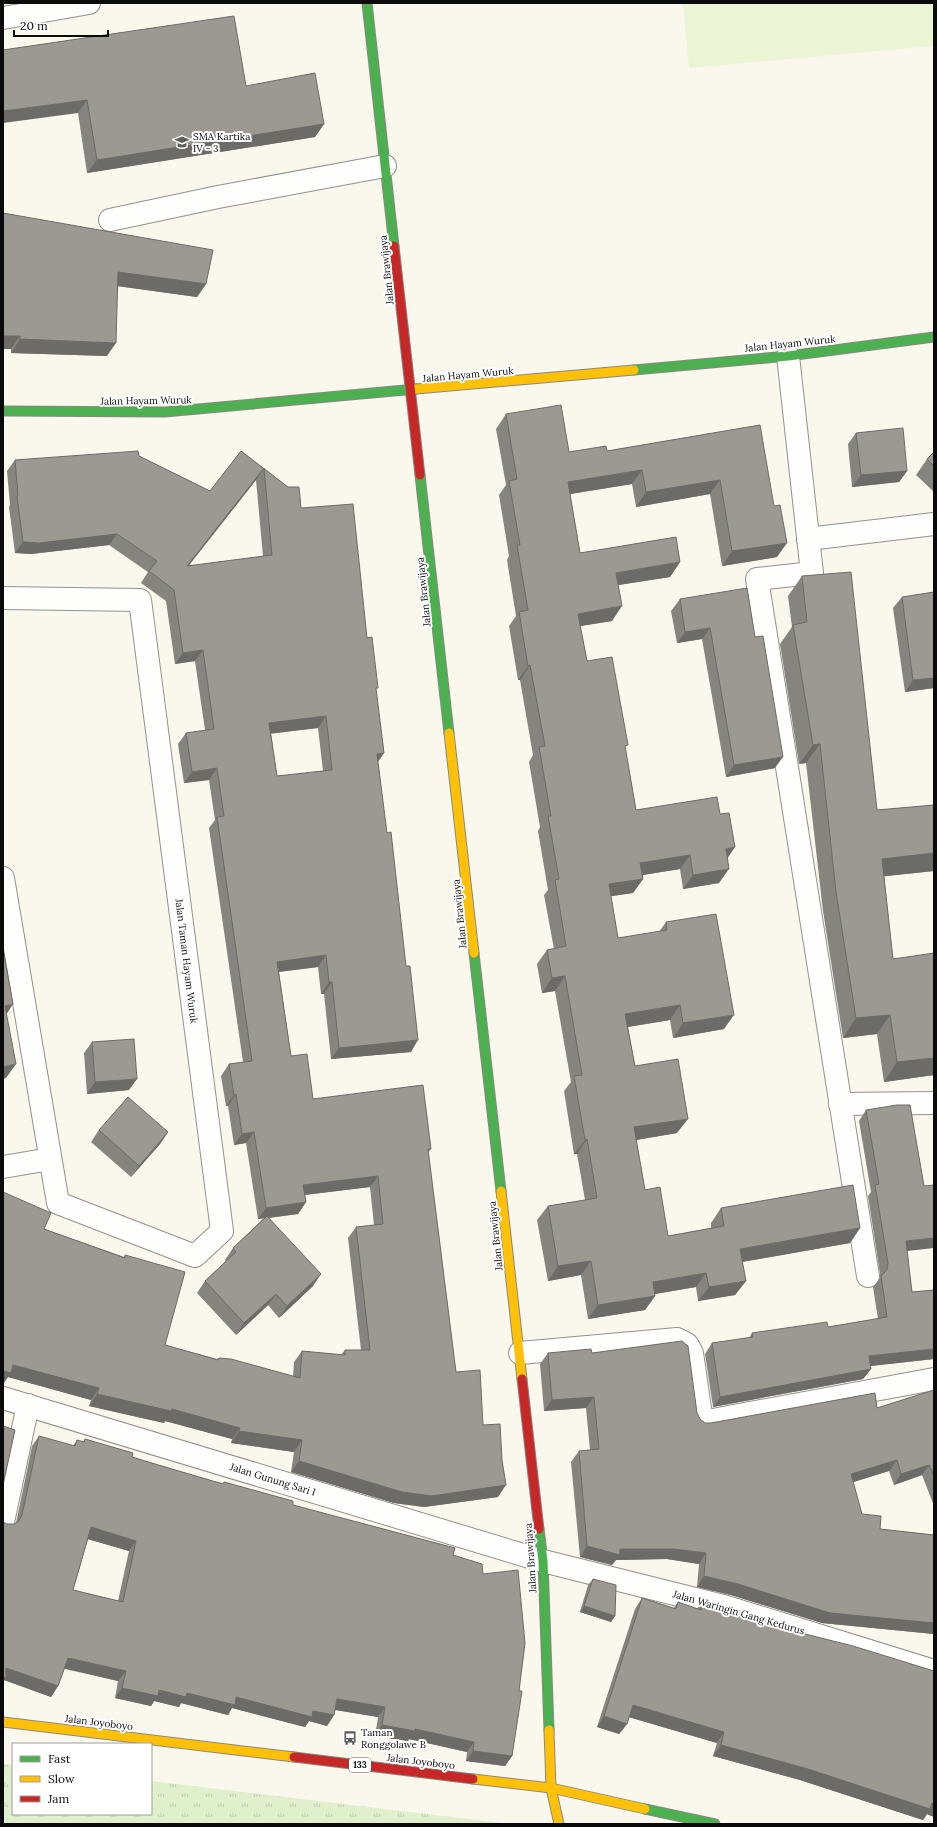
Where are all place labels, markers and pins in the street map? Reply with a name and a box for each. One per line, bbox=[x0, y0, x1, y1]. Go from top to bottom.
place label: SMA Kartika IV - 3 bbox=[193, 130, 250, 155]
school or university icon: SMA Kartika IV - 3 bbox=[174, 134, 190, 150]
place label: Taman Ronggolawe B bbox=[361, 1726, 426, 1751]
bus stop icon: Taman Ronggolawe B bbox=[342, 1730, 358, 1746]

